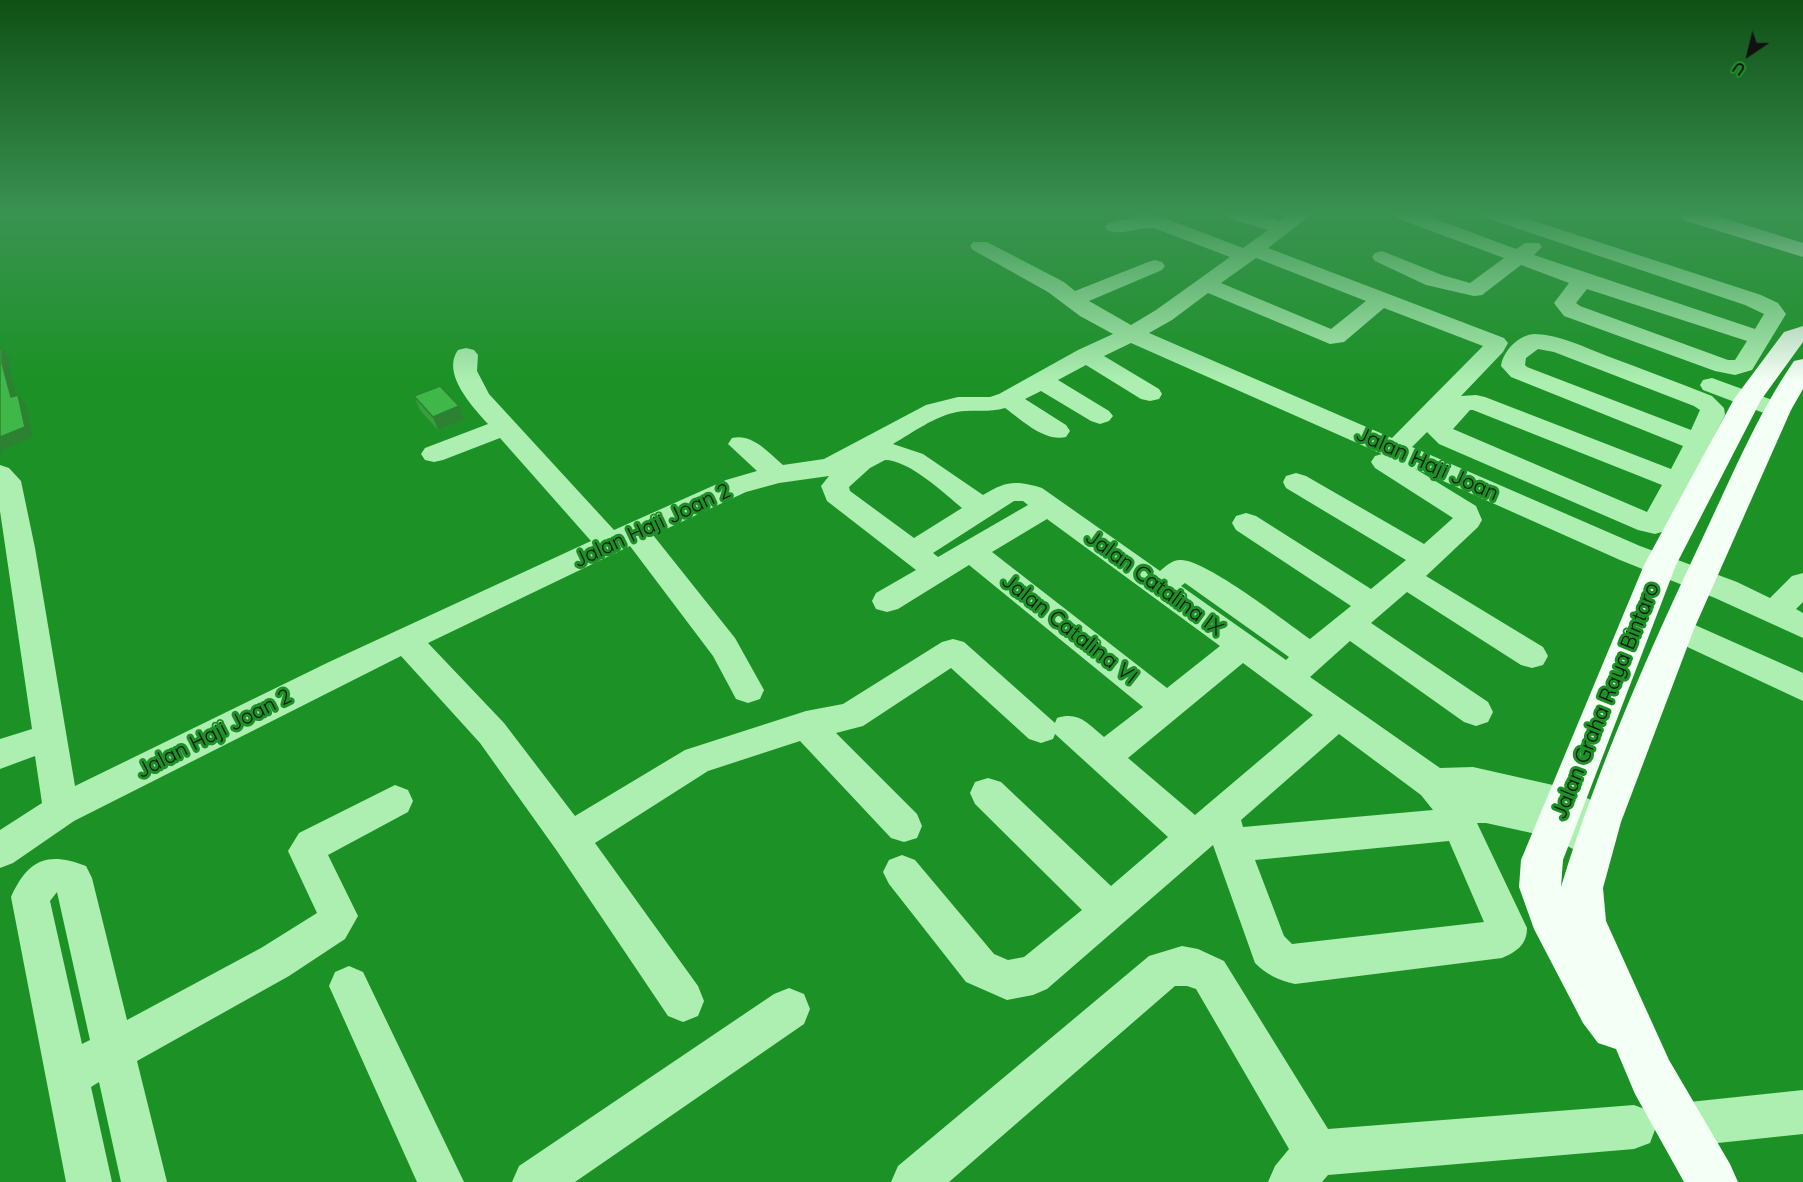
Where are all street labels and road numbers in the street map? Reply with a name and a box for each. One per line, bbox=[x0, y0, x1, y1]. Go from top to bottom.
street label: Jalan Haji Joan bbox=[1352, 421, 1502, 507]
street label: Jalan Haji Joan 2 bbox=[569, 478, 735, 574]
street label: Jalan Catalina IX bbox=[1080, 525, 1228, 641]
street label: Jalan Catalina VI bbox=[996, 568, 1142, 690]
street label: Jalan Graha Raya Bintaro bbox=[1547, 579, 1665, 823]
street label: Jalan Haji Joan 2 bbox=[132, 684, 296, 784]

